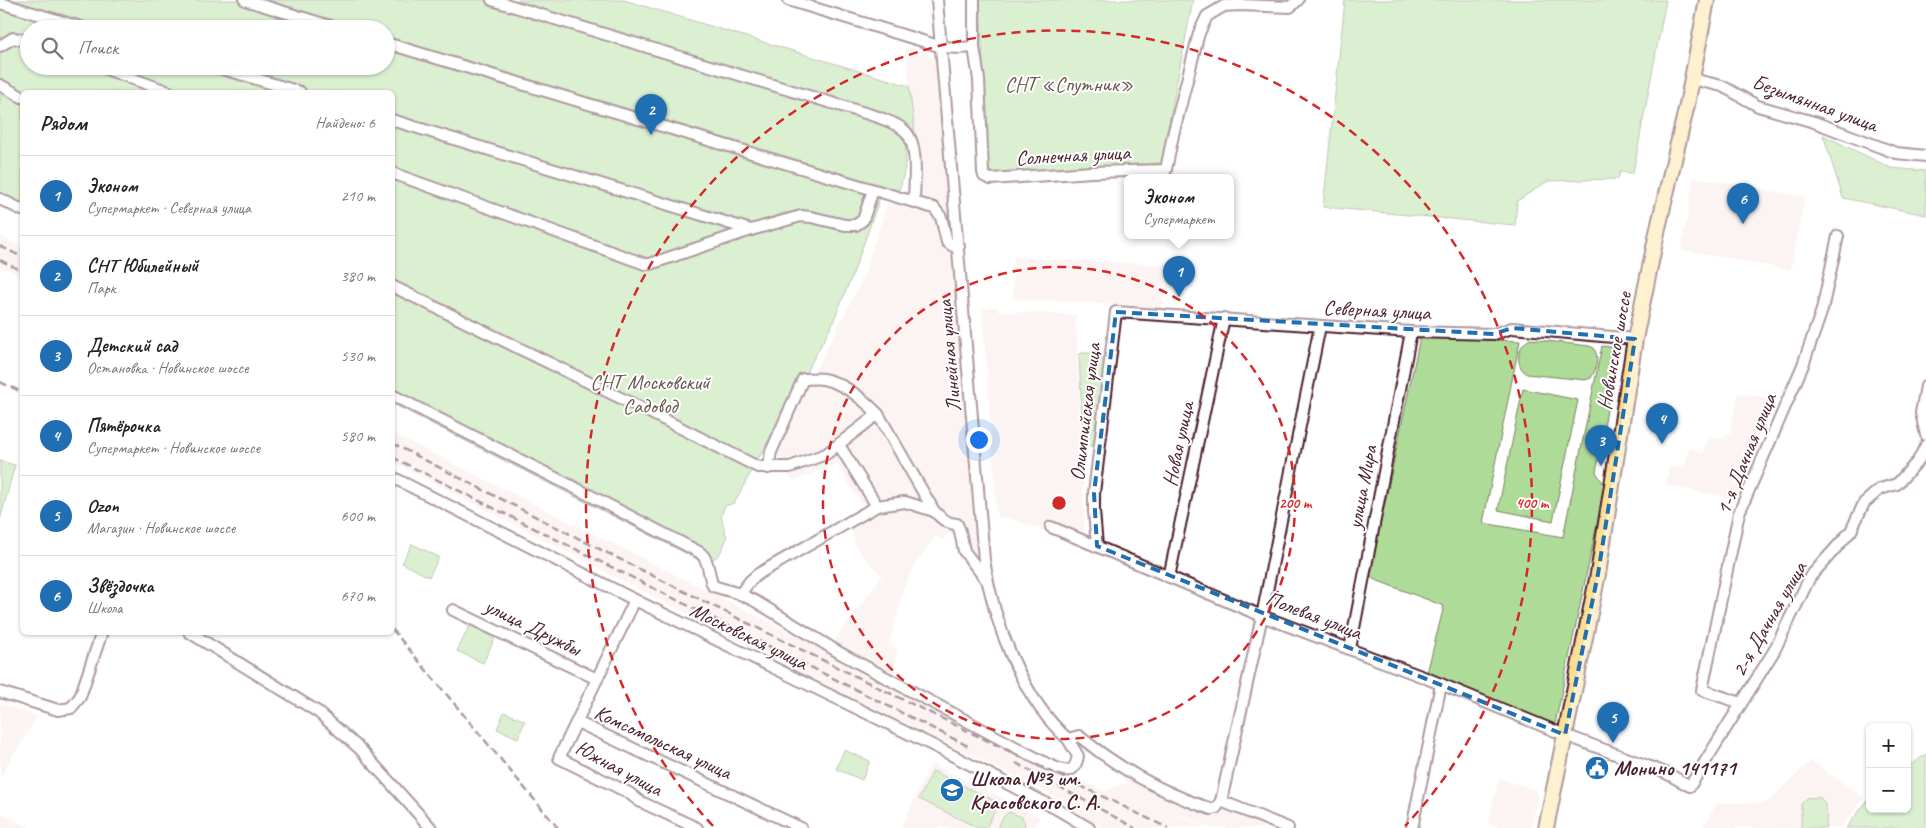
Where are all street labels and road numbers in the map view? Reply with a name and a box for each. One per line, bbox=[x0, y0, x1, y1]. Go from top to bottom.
street label: Безымянная улица bbox=[1749, 68, 1883, 139]
street label: Солнечная улица bbox=[1015, 139, 1133, 171]
street label: Новинское шоссе bbox=[1591, 289, 1637, 412]
street label: Северная улица bbox=[1323, 294, 1433, 326]
street label: Линейная улица bbox=[931, 297, 967, 413]
street label: Олимпийская улица bbox=[1064, 340, 1107, 482]
street label: 1-я Дачная улица bbox=[1710, 388, 1783, 518]
street label: Новая улица bbox=[1156, 397, 1200, 489]
street label: улица Мира bbox=[1341, 442, 1383, 533]
street label: 2-я Дачная улица bbox=[1726, 555, 1813, 681]
street label: Полевая улица bbox=[1262, 585, 1367, 646]
street label: улица Дружбы bbox=[479, 592, 587, 662]
street label: Московская улица bbox=[686, 596, 813, 676]
street label: Комсомольская улица bbox=[590, 699, 737, 786]
street label: Южная улица bbox=[571, 734, 668, 802]

